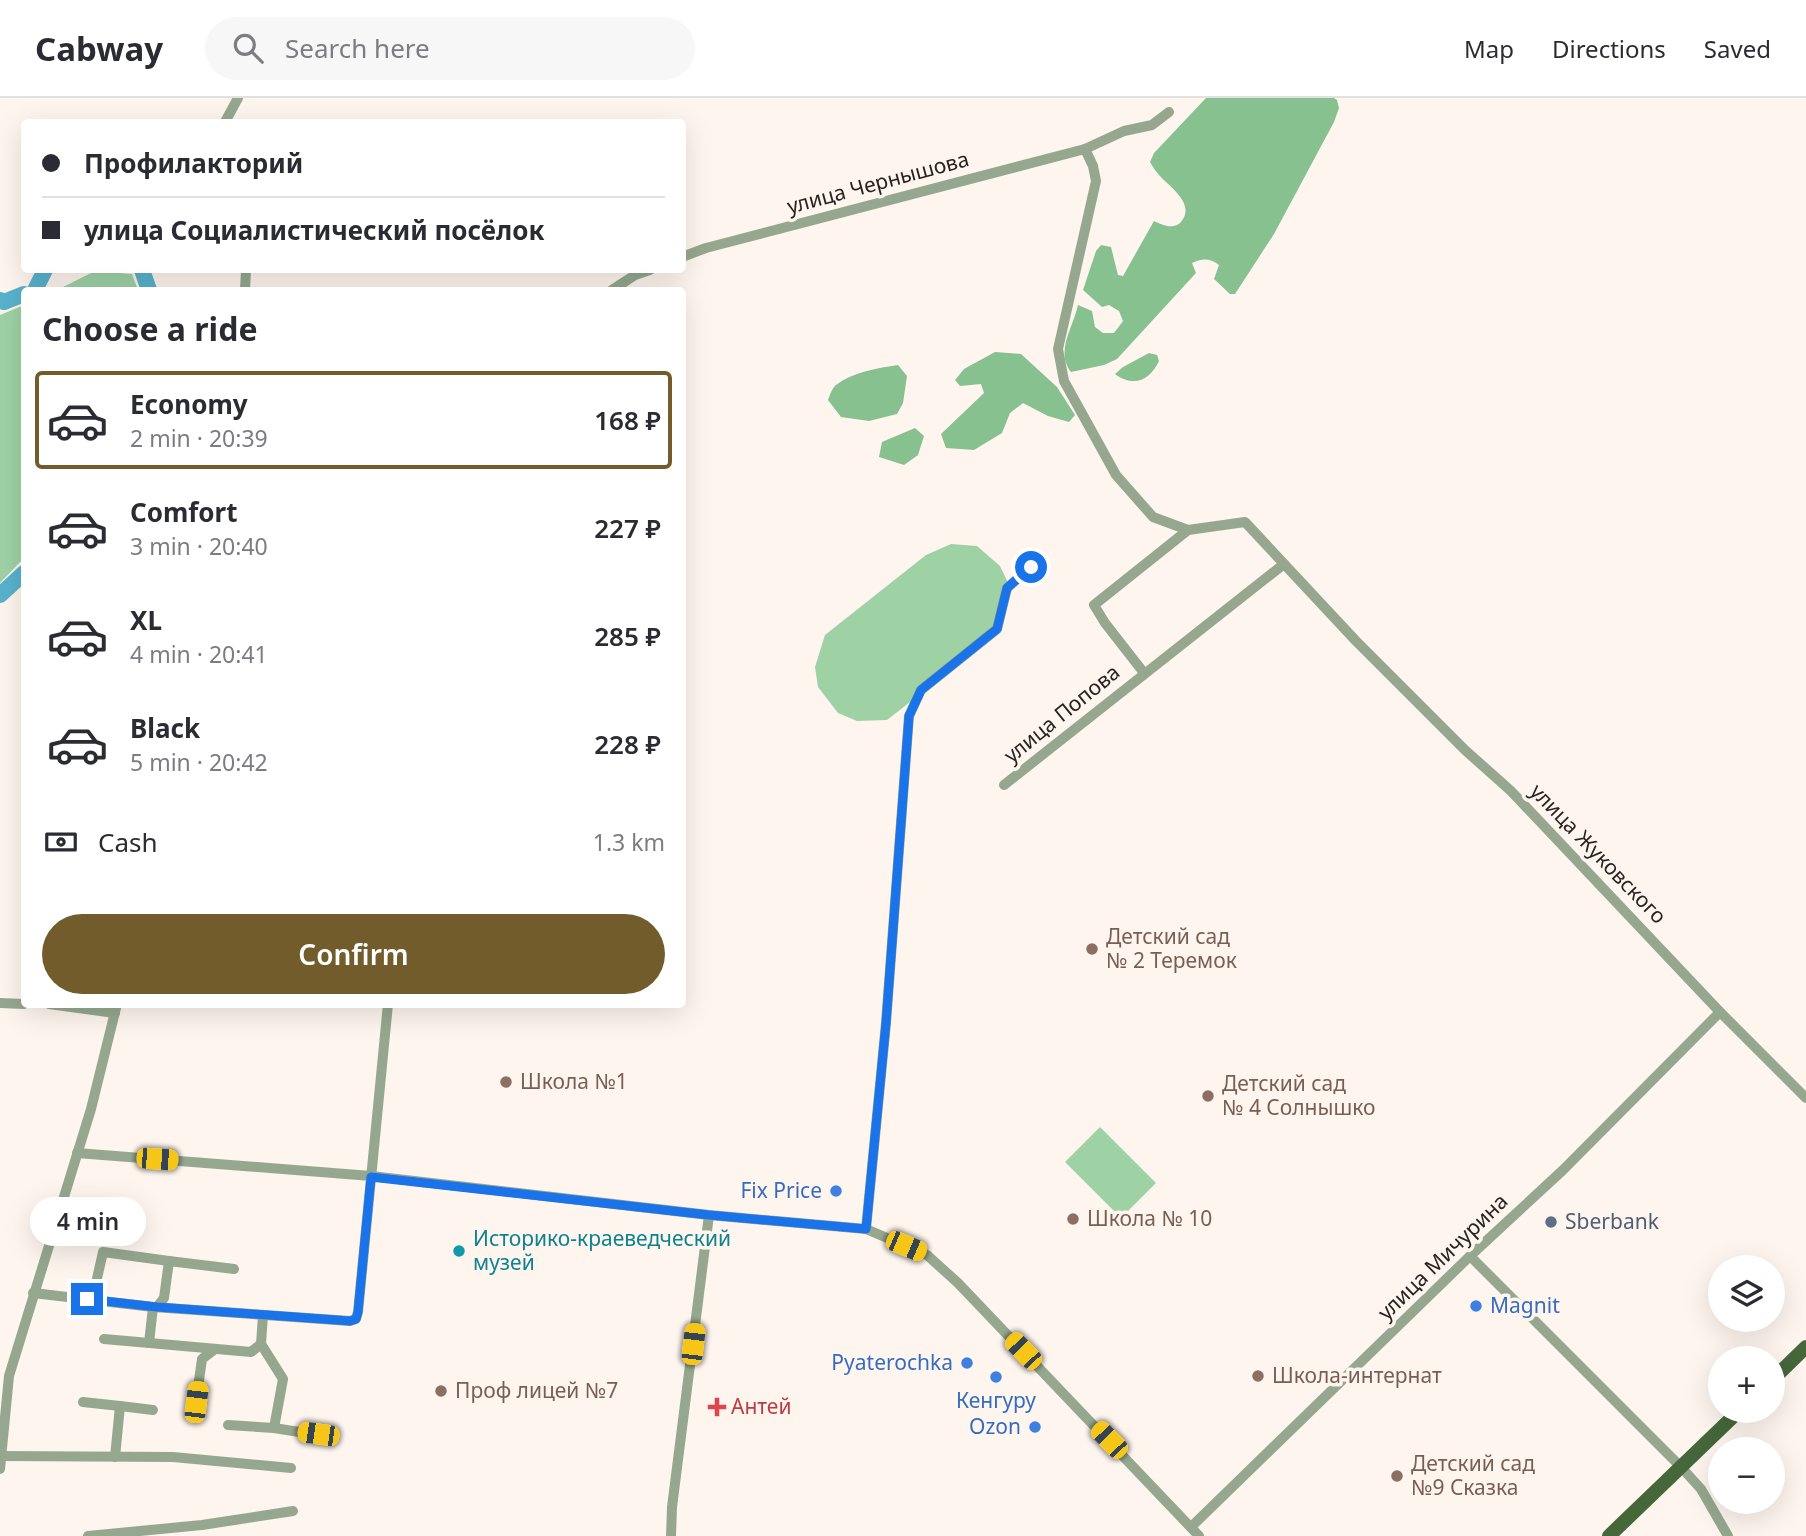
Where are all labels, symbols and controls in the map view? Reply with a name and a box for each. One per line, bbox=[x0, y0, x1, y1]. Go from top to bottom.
search box bbox=[205, 17, 695, 80]
text: Cabway bbox=[35, 26, 163, 71]
icon: search bbox=[229, 29, 267, 67]
text: Search here bbox=[285, 30, 430, 66]
text: Map bbox=[1464, 32, 1514, 65]
text: Directions bbox=[1552, 32, 1666, 65]
text: Saved bbox=[1704, 32, 1771, 65]
street label: улица Чернышова bbox=[784, 144, 972, 220]
text: Профилакторий bbox=[84, 145, 303, 181]
text: улица Социалистический посёлок bbox=[84, 212, 544, 248]
text: Choose a ride bbox=[42, 307, 258, 350]
text: Economy bbox=[130, 386, 248, 422]
icon: car bbox=[46, 389, 109, 452]
text: 168 ₽ bbox=[594, 402, 661, 438]
text: 2 min · 20:39 bbox=[130, 422, 268, 454]
text: Comfort bbox=[130, 494, 238, 530]
icon: car bbox=[46, 497, 109, 560]
text: 227 ₽ bbox=[594, 510, 661, 546]
text: 3 min · 20:40 bbox=[130, 530, 268, 562]
route start bbox=[1015, 551, 1047, 583]
text: XL bbox=[130, 602, 162, 638]
icon: car bbox=[46, 605, 109, 668]
text: 285 ₽ bbox=[594, 618, 661, 654]
text: 4 min · 20:41 bbox=[130, 638, 268, 670]
street label: улица Попова bbox=[998, 658, 1125, 769]
text: Black bbox=[130, 710, 200, 746]
icon: car bbox=[46, 713, 109, 776]
text: 228 ₽ bbox=[594, 726, 661, 762]
text: 5 min · 20:42 bbox=[130, 746, 268, 778]
street label: улица Жуковского bbox=[1525, 777, 1673, 929]
icon: cash bbox=[42, 823, 80, 861]
text: Cash bbox=[98, 824, 158, 860]
text: 1.3 km bbox=[593, 826, 665, 858]
button: Confirm bbox=[42, 914, 665, 994]
place label: Детский сад № 2 Теремок bbox=[1106, 922, 1237, 974]
marker: Детский сад № 2 Теремок bbox=[1084, 941, 1100, 957]
place label: Школа №1 bbox=[520, 1067, 628, 1095]
place label: Детский сад № 4 Солнышко bbox=[1222, 1069, 1375, 1121]
marker: Школа №1 bbox=[498, 1074, 514, 1090]
marker: Детский сад № 4 Солнышко bbox=[1200, 1088, 1216, 1104]
car bbox=[136, 1147, 179, 1171]
place label: Fix Price bbox=[740, 1176, 822, 1204]
marker: Fix Price bbox=[828, 1183, 844, 1199]
street label: улица Мичурина bbox=[1371, 1187, 1513, 1326]
callout: 4 min bbox=[29, 1198, 145, 1246]
place label: Школа № 10 bbox=[1087, 1204, 1212, 1232]
text: 4 min bbox=[57, 1205, 119, 1237]
place label: Sberbank bbox=[1565, 1207, 1660, 1235]
marker: Школа № 10 bbox=[1065, 1211, 1081, 1227]
marker: Sberbank bbox=[1543, 1214, 1559, 1230]
place label: Историко-краеведческий музей bbox=[473, 1224, 731, 1276]
car bbox=[883, 1228, 930, 1264]
marker: Историко-краеведческий музей bbox=[451, 1243, 467, 1259]
map controls bbox=[1708, 1255, 1785, 1514]
button: layers bbox=[1708, 1255, 1785, 1332]
route end bbox=[71, 1283, 103, 1315]
place label: Magnit bbox=[1490, 1291, 1560, 1319]
marker: Magnit bbox=[1468, 1298, 1484, 1314]
car bbox=[681, 1322, 706, 1366]
car bbox=[1001, 1329, 1046, 1373]
button: + bbox=[1708, 1346, 1785, 1423]
place label: Pyaterochka bbox=[831, 1348, 953, 1376]
marker: Pyaterochka bbox=[959, 1355, 975, 1371]
place label: Школа-интернат bbox=[1272, 1361, 1442, 1389]
marker: Школа-интернат bbox=[1250, 1368, 1266, 1384]
marker: Кенгуру bbox=[988, 1369, 1004, 1385]
place label: Проф лицей №7 bbox=[455, 1376, 618, 1404]
car bbox=[184, 1380, 209, 1424]
marker: Проф лицей №7 bbox=[433, 1383, 449, 1399]
place label: Кенгуру bbox=[956, 1386, 1036, 1414]
place label: Антей bbox=[731, 1392, 791, 1420]
marker: Антей bbox=[709, 1399, 725, 1415]
place label: Ozon bbox=[969, 1412, 1021, 1440]
car bbox=[1087, 1418, 1132, 1462]
marker: Ozon bbox=[1027, 1419, 1043, 1435]
car bbox=[296, 1421, 341, 1447]
button: − bbox=[1708, 1437, 1785, 1514]
place label: Детский сад №9 Сказка bbox=[1411, 1449, 1535, 1501]
marker: Детский сад №9 Сказка bbox=[1389, 1468, 1405, 1484]

